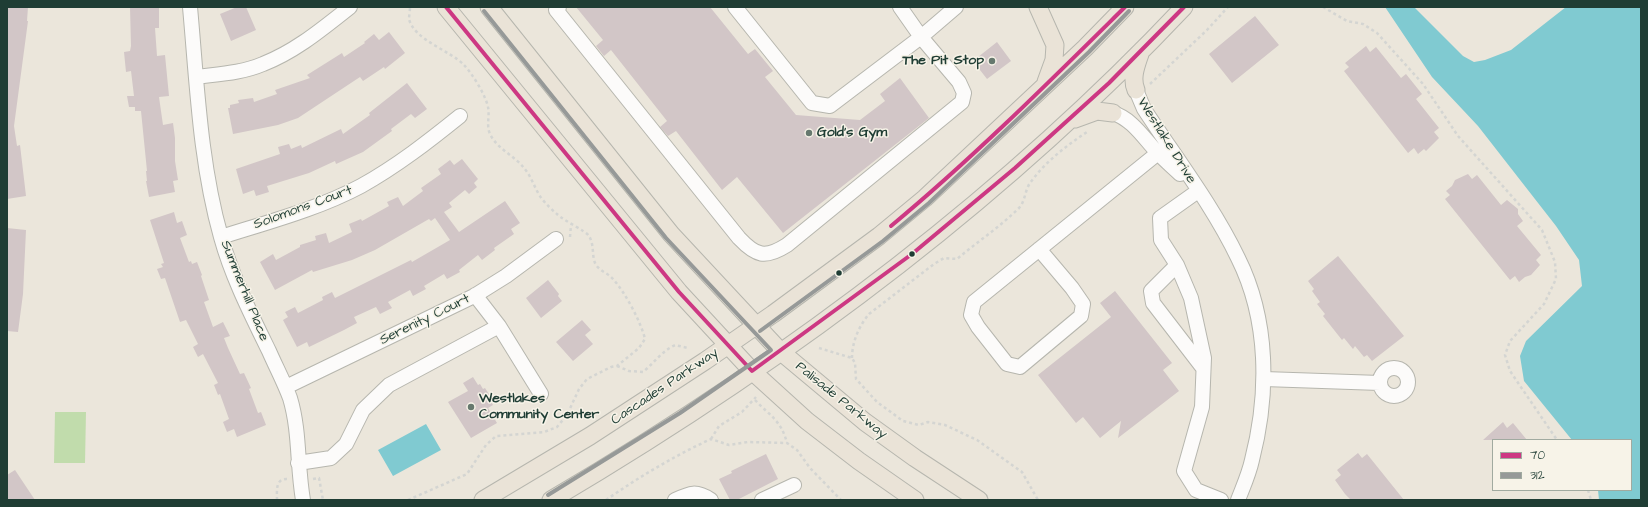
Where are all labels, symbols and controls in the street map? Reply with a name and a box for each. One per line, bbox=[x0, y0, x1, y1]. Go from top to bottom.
place label: The Pit Stop bbox=[903, 53, 984, 69]
marker: The Pit Stop bbox=[987, 56, 997, 66]
street label: Westlake Drive bbox=[1133, 95, 1199, 187]
place label: Gold's Gym bbox=[817, 125, 887, 141]
marker: Gold's Gym bbox=[804, 128, 814, 138]
street label: Solomons Court bbox=[251, 182, 355, 234]
street label: Summerhill Place bbox=[216, 238, 272, 344]
unlabelled marker bbox=[907, 249, 917, 259]
unlabelled marker bbox=[834, 268, 844, 278]
street label: Serenity Court bbox=[377, 291, 473, 349]
street label: Cascades Parkway bbox=[608, 345, 722, 429]
street label: Palisade Parkway bbox=[792, 359, 890, 443]
place label: Westlakes Community Center bbox=[479, 391, 599, 424]
marker: Westlakes Community Center bbox=[466, 402, 476, 412]
legend bbox=[1492, 439, 1632, 491]
text: 70 bbox=[1530, 447, 1545, 464]
text: 312 bbox=[1530, 467, 1545, 484]

